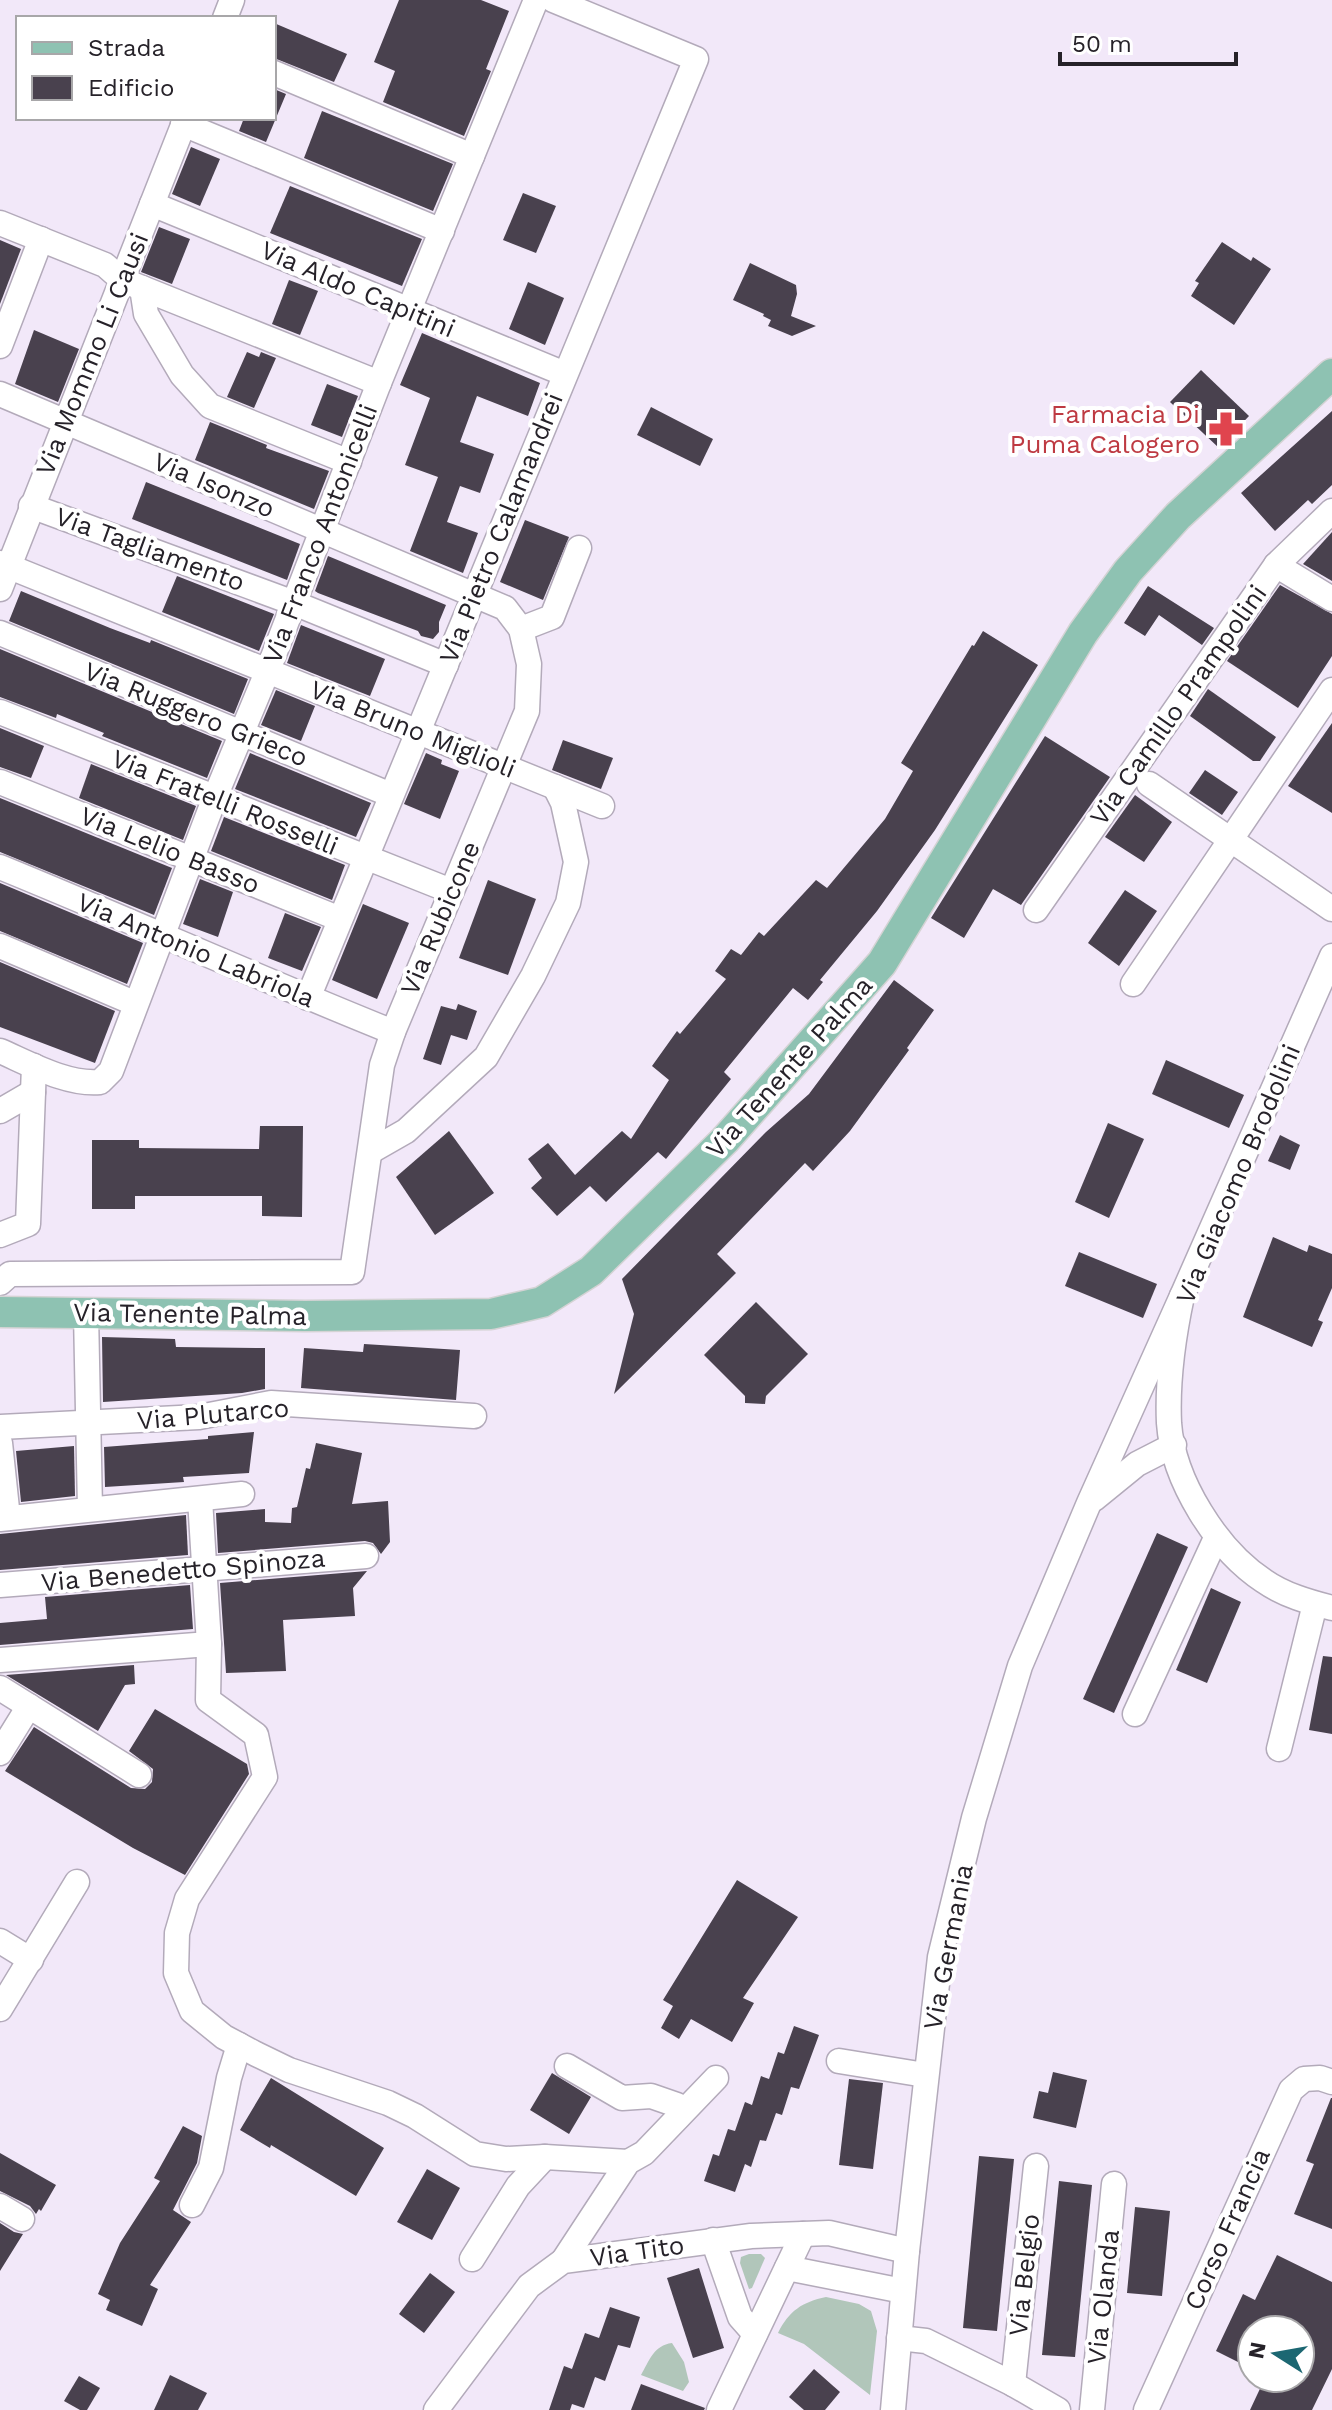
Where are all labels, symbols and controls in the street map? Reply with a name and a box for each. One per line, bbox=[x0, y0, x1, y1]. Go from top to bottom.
legend bbox=[16, 16, 276, 120]
scale bar bbox=[1060, 16, 1236, 66]
text: 50 m bbox=[1072, 30, 1132, 58]
text: Strada bbox=[88, 34, 165, 62]
text: Edificio bbox=[88, 74, 174, 102]
street label: Via Mommo Li Causi bbox=[30, 228, 154, 480]
street label: Via Aldo Capitini bbox=[256, 235, 460, 343]
street label: Via Pietro Calamandrei bbox=[433, 388, 569, 668]
place label: Farmacia Di Puma Calogero bbox=[1010, 399, 1200, 459]
street label: Via Franco Antonicelli bbox=[257, 400, 383, 668]
pharmacy icon: Farmacia Di Puma Calogero bbox=[1207, 410, 1245, 448]
street label: Via Isonzo bbox=[149, 446, 279, 524]
street label: Via Tagliamento bbox=[51, 501, 249, 597]
street label: Via Camillo Prampolini bbox=[1083, 579, 1273, 831]
street label: Via Ruggero Grieco bbox=[80, 655, 312, 773]
street label: Via Bruno Miglioli bbox=[306, 674, 520, 784]
street label: Via Fratelli Rosselli bbox=[108, 743, 342, 861]
street label: Via Lelio Basso bbox=[76, 800, 264, 900]
street label: Via Rubicone bbox=[394, 837, 486, 999]
street label: Via Antonio Labriola bbox=[73, 886, 320, 1014]
street label: Via Tenente Palma bbox=[700, 970, 879, 1164]
street label: Via Giacomo Brodolini bbox=[1170, 1040, 1306, 1308]
street label: Via Tenente Palma bbox=[73, 1297, 307, 1331]
street label: Via Plutarco bbox=[136, 1392, 290, 1436]
street label: Via Benedetto Spinoza bbox=[40, 1543, 327, 1597]
street label: Via Germania bbox=[917, 1861, 979, 2033]
street label: Corso Francia bbox=[1178, 2143, 1276, 2314]
street label: Via Belgio bbox=[1003, 2212, 1045, 2338]
street label: Via Olanda bbox=[1081, 2228, 1125, 2366]
street label: Via Tito bbox=[588, 2230, 686, 2272]
north arrow bbox=[1236, 2314, 1316, 2394]
text: N bbox=[1243, 2340, 1271, 2361]

